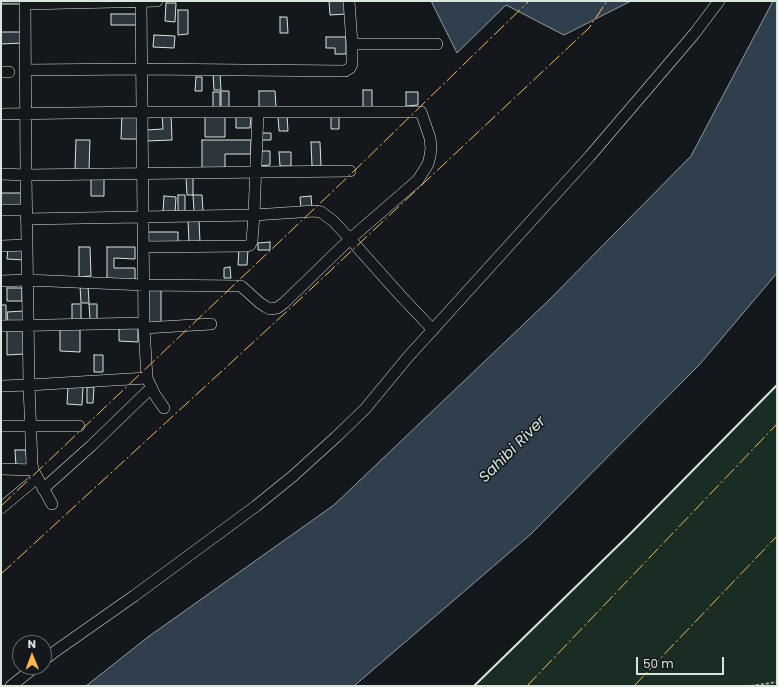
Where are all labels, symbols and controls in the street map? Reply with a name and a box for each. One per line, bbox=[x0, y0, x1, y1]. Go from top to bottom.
water label: Sahibi River bbox=[476, 413, 550, 487]
north arrow bbox=[12, 635, 52, 675]
text: N bbox=[28, 636, 36, 652]
scale bar bbox=[638, 649, 726, 675]
text: 50 m bbox=[643, 655, 674, 672]

